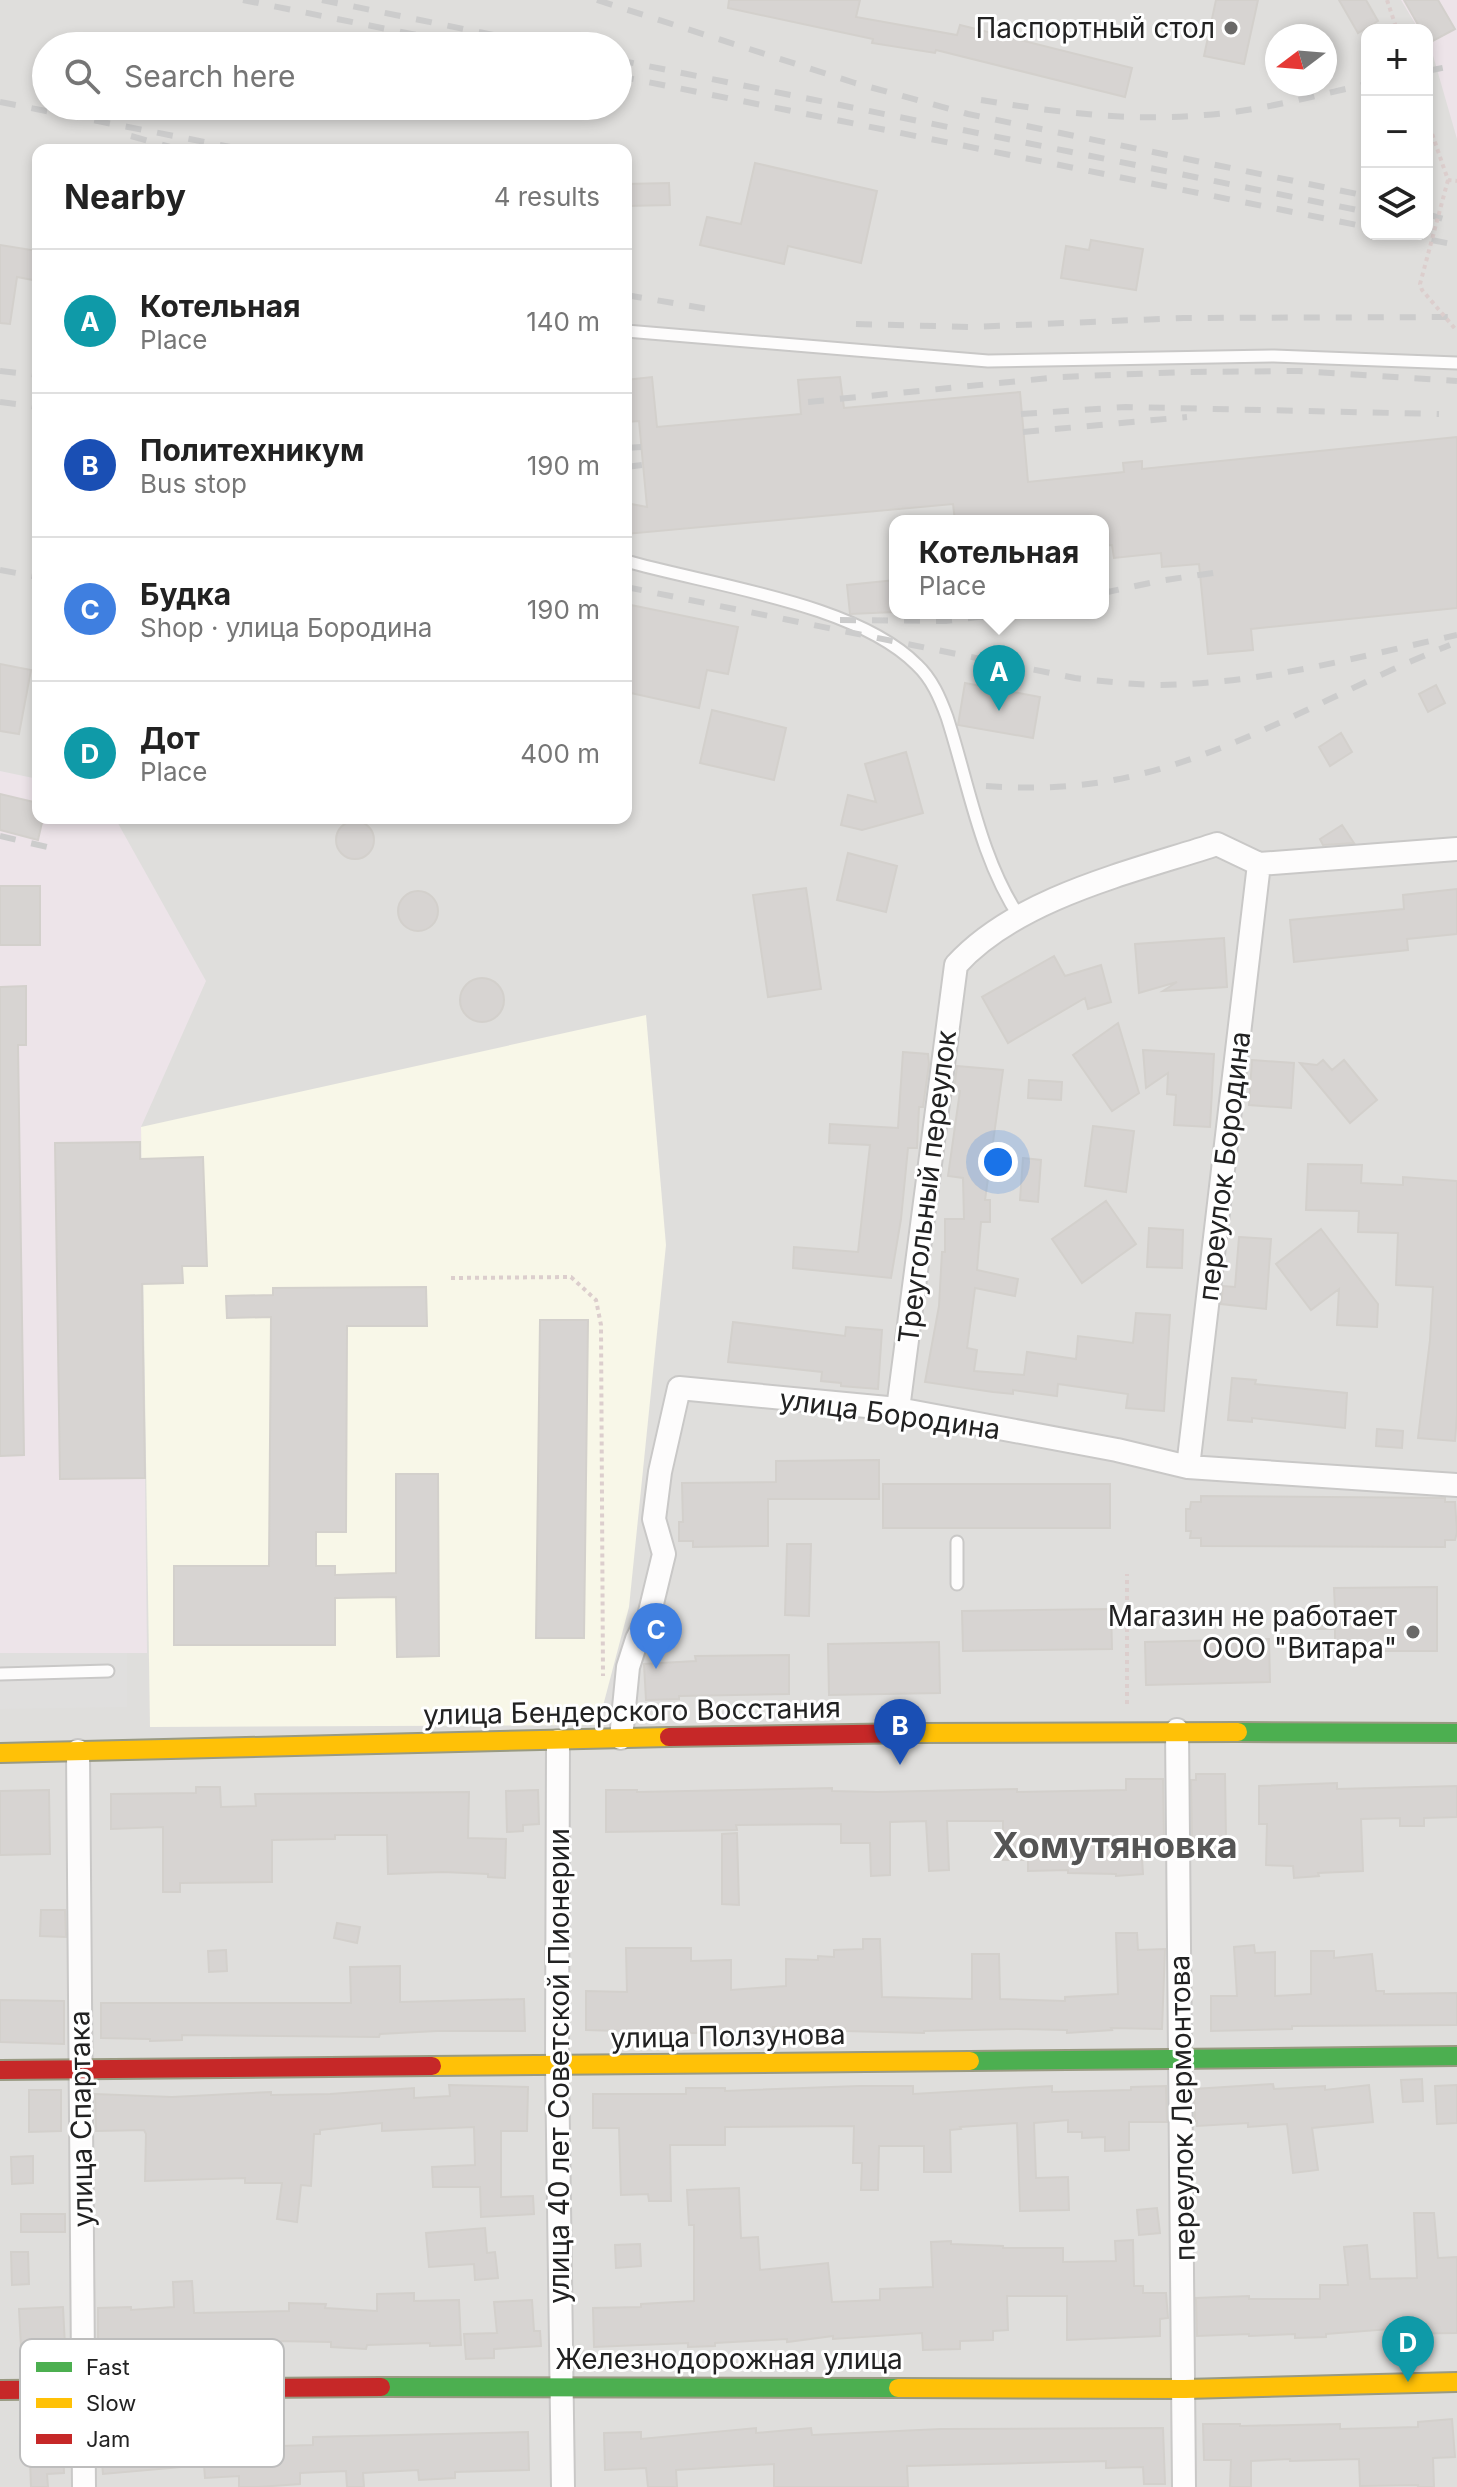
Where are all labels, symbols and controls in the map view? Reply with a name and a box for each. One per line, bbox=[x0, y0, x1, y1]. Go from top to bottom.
place label: Паспортный стол bbox=[976, 11, 1215, 45]
marker: Паспортный стол bbox=[1222, 19, 1240, 37]
north arrow bbox=[1265, 24, 1337, 96]
map controls bbox=[1361, 24, 1433, 240]
button: + bbox=[1361, 24, 1433, 96]
search box bbox=[32, 32, 632, 120]
icon: search bbox=[60, 54, 104, 98]
text: Search here bbox=[124, 58, 296, 94]
button: − bbox=[1361, 96, 1433, 168]
button: layers bbox=[1361, 168, 1433, 240]
text: Nearby bbox=[64, 176, 186, 217]
text: 4 results bbox=[494, 181, 600, 212]
text: Котельная bbox=[140, 288, 300, 324]
text: A bbox=[80, 306, 100, 337]
text: 140 m bbox=[526, 306, 600, 337]
text: Place bbox=[140, 324, 208, 355]
text: Политехникум bbox=[140, 432, 364, 468]
text: B bbox=[81, 450, 99, 481]
text: 190 m bbox=[527, 450, 600, 481]
text: Bus stop bbox=[140, 468, 247, 499]
popup bbox=[889, 515, 1109, 619]
text: Котельная bbox=[919, 534, 1079, 570]
text: Place bbox=[919, 570, 986, 601]
text: Будка bbox=[140, 576, 231, 612]
text: C bbox=[80, 594, 100, 625]
text: 190 m bbox=[527, 594, 600, 625]
text: Shop · улица Бородина bbox=[140, 612, 432, 643]
pin: A bbox=[973, 645, 1025, 711]
text: Дот bbox=[140, 720, 200, 756]
text: D bbox=[81, 738, 99, 769]
text: 400 m bbox=[520, 738, 600, 769]
text: Place bbox=[140, 756, 208, 787]
street label: Треугольный переулок bbox=[891, 1028, 963, 1346]
street label: переулок Бородина bbox=[1191, 1029, 1257, 1303]
your location bbox=[978, 1142, 1018, 1182]
street label: улица Бородина bbox=[777, 1382, 1003, 1446]
place label: Магазин не работает ООО "Витара" bbox=[1108, 1599, 1397, 1665]
pin: C bbox=[630, 1603, 682, 1669]
marker: Магазин не работает ООО "Витара" bbox=[1404, 1623, 1422, 1641]
street label: улица Бендерского Восстания bbox=[423, 1690, 841, 1732]
pin: B bbox=[874, 1699, 926, 1765]
district label: Хомутяновка bbox=[992, 1823, 1238, 1867]
street label: улица 40 лет Советской Пионерии bbox=[542, 1828, 576, 2304]
street label: переулок Лермонтова bbox=[1162, 1955, 1202, 2261]
street label: улица Спартака bbox=[62, 2010, 100, 2228]
street label: улица Ползунова bbox=[610, 2017, 846, 2055]
pin: D bbox=[1382, 2316, 1434, 2382]
legend bbox=[20, 2339, 284, 2467]
street label: Железнодорожная улица bbox=[555, 2342, 903, 2376]
text: Fast bbox=[86, 2354, 130, 2380]
text: Slow bbox=[86, 2390, 136, 2416]
text: Jam bbox=[86, 2426, 130, 2452]

